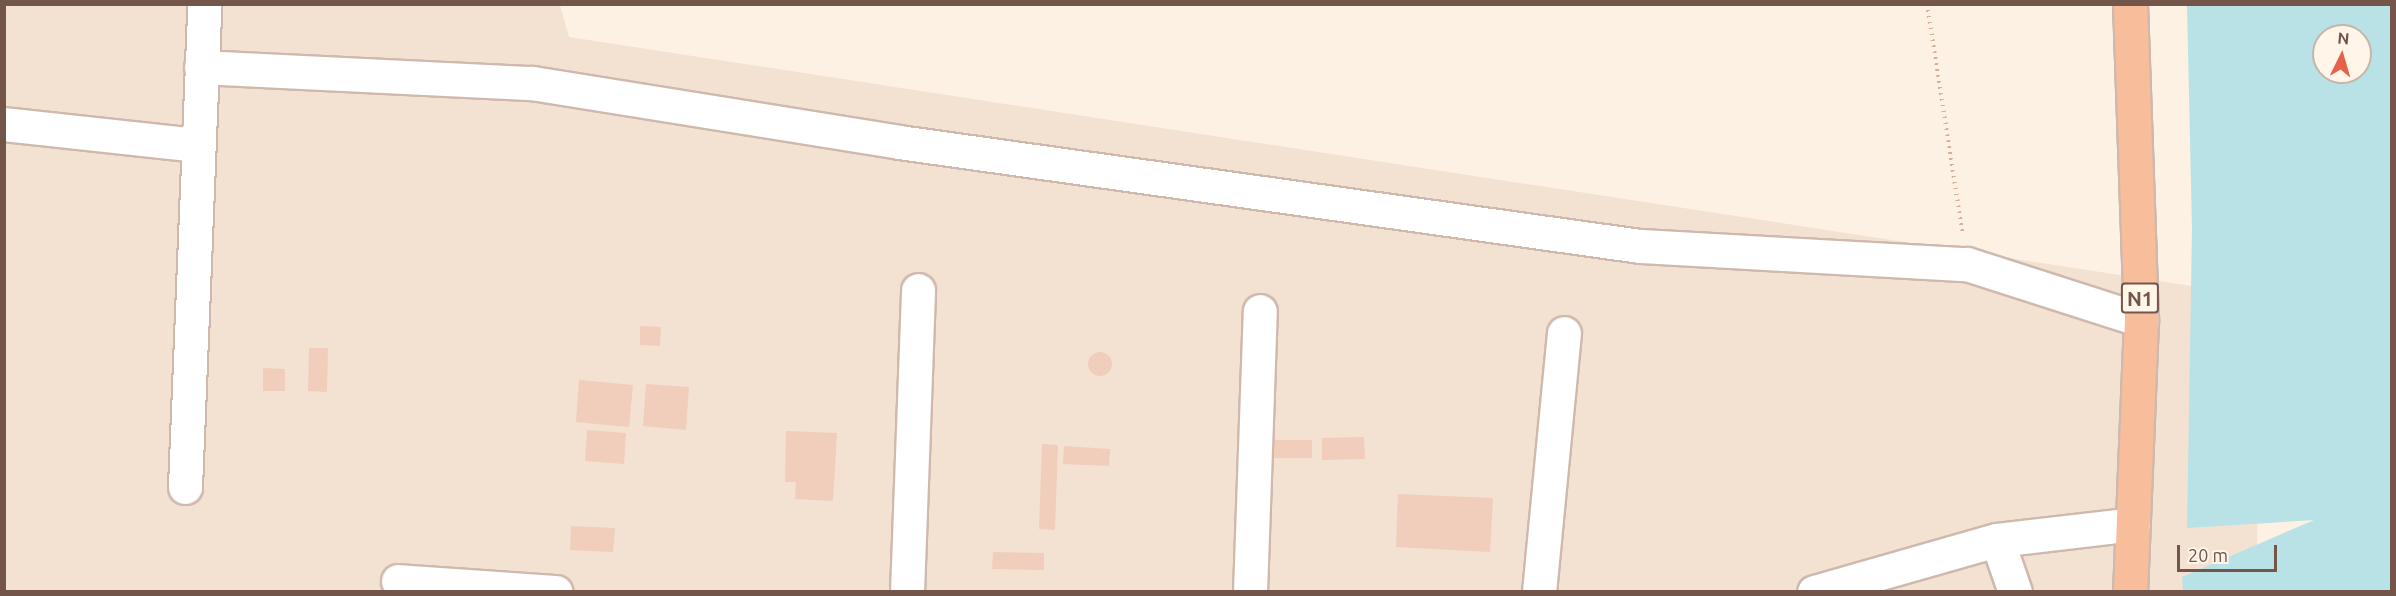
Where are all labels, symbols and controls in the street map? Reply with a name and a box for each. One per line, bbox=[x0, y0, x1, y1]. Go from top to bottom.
north arrow bbox=[2312, 24, 2372, 84]
text: N bbox=[2337, 29, 2350, 48]
road number: N1 bbox=[2120, 281, 2160, 315]
scale bar bbox=[2180, 533, 2280, 571]
text: 20 m bbox=[2188, 545, 2228, 565]

